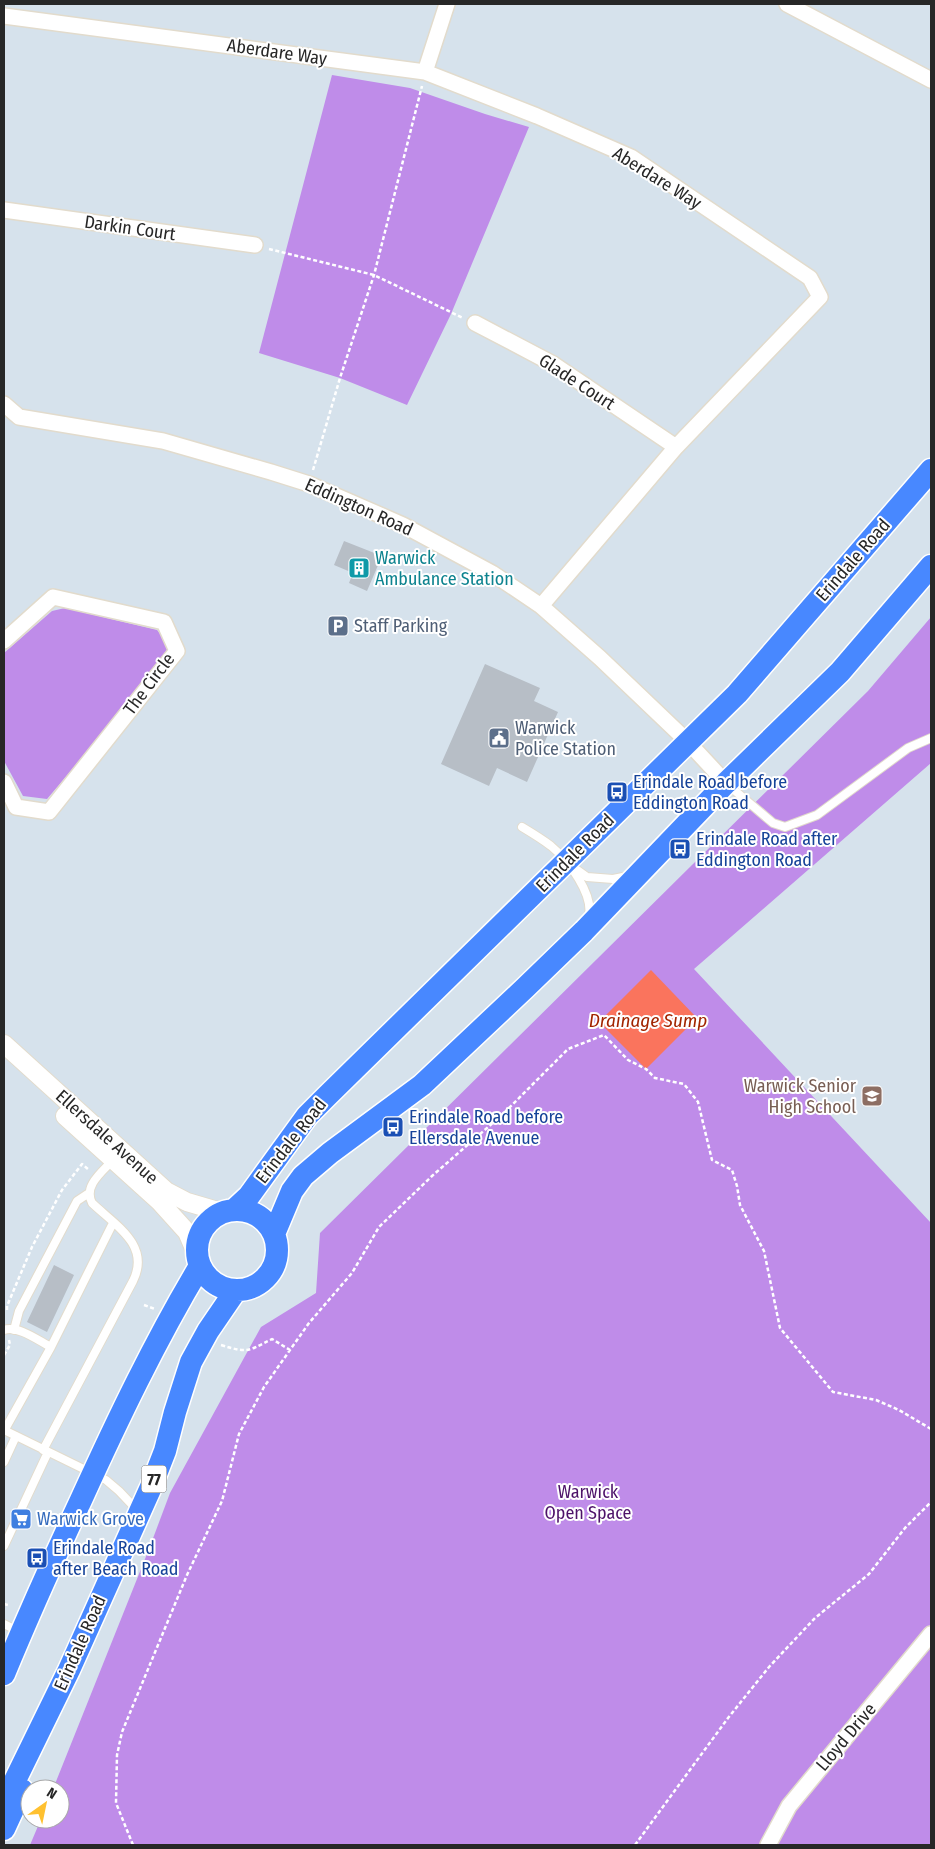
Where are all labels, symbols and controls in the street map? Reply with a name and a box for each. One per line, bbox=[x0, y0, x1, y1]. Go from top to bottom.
street label: Aberdare Way bbox=[226, 34, 328, 70]
street label: Aberdare Way bbox=[609, 142, 705, 214]
street label: Darkin Court bbox=[83, 211, 177, 245]
street label: Glade Court bbox=[535, 349, 619, 415]
street label: Eddington Road bbox=[302, 473, 416, 541]
street label: Erindale Road bbox=[811, 514, 895, 606]
place label: Warwick Ambulance Station bbox=[375, 547, 514, 590]
building icon: Warwick Ambulance Station bbox=[347, 556, 371, 580]
parking icon: Staff Parking bbox=[326, 614, 350, 638]
place label: Staff Parking bbox=[354, 615, 448, 637]
street label: The Circle bbox=[119, 649, 179, 719]
place label: Warwick Police Station bbox=[515, 717, 616, 760]
public building icon: Warwick Police Station bbox=[487, 726, 511, 750]
place label: Erindale Road before Eddington Road bbox=[633, 771, 787, 814]
bus stop icon: Erindale Road before Eddington Road bbox=[605, 780, 629, 804]
street label: Erindale Road bbox=[531, 809, 619, 897]
place label: Erindale Road after Eddington Road bbox=[696, 828, 838, 871]
bus stop icon: Erindale Road after Eddington Road bbox=[668, 837, 692, 861]
water label: Drainage Sump bbox=[589, 1009, 707, 1032]
place label: Warwick Senior High School bbox=[744, 1075, 857, 1118]
school or university icon: Warwick Senior High School bbox=[860, 1084, 884, 1108]
street label: Ellersdale Avenue bbox=[51, 1085, 163, 1189]
street label: Erindale Road bbox=[251, 1094, 331, 1188]
place label: Erindale Road before Ellersdale Avenue bbox=[409, 1106, 563, 1149]
bus stop icon: Erindale Road before Ellersdale Avenue bbox=[381, 1115, 405, 1139]
road number: 77 bbox=[142, 1466, 166, 1492]
park label: Warwick Open Space bbox=[545, 1481, 632, 1524]
supermarket icon: Warwick Grove bbox=[9, 1507, 33, 1531]
place label: Warwick Grove bbox=[37, 1508, 144, 1530]
place label: Erindale Road after Beach Road bbox=[53, 1537, 178, 1580]
bus stop icon: Erindale Road after Beach Road bbox=[25, 1546, 49, 1570]
street label: Erindale Road bbox=[49, 1592, 111, 1694]
street label: Lloyd Drive bbox=[811, 1699, 881, 1775]
north arrow bbox=[20, 1779, 70, 1829]
text: N bbox=[44, 1784, 60, 1803]

